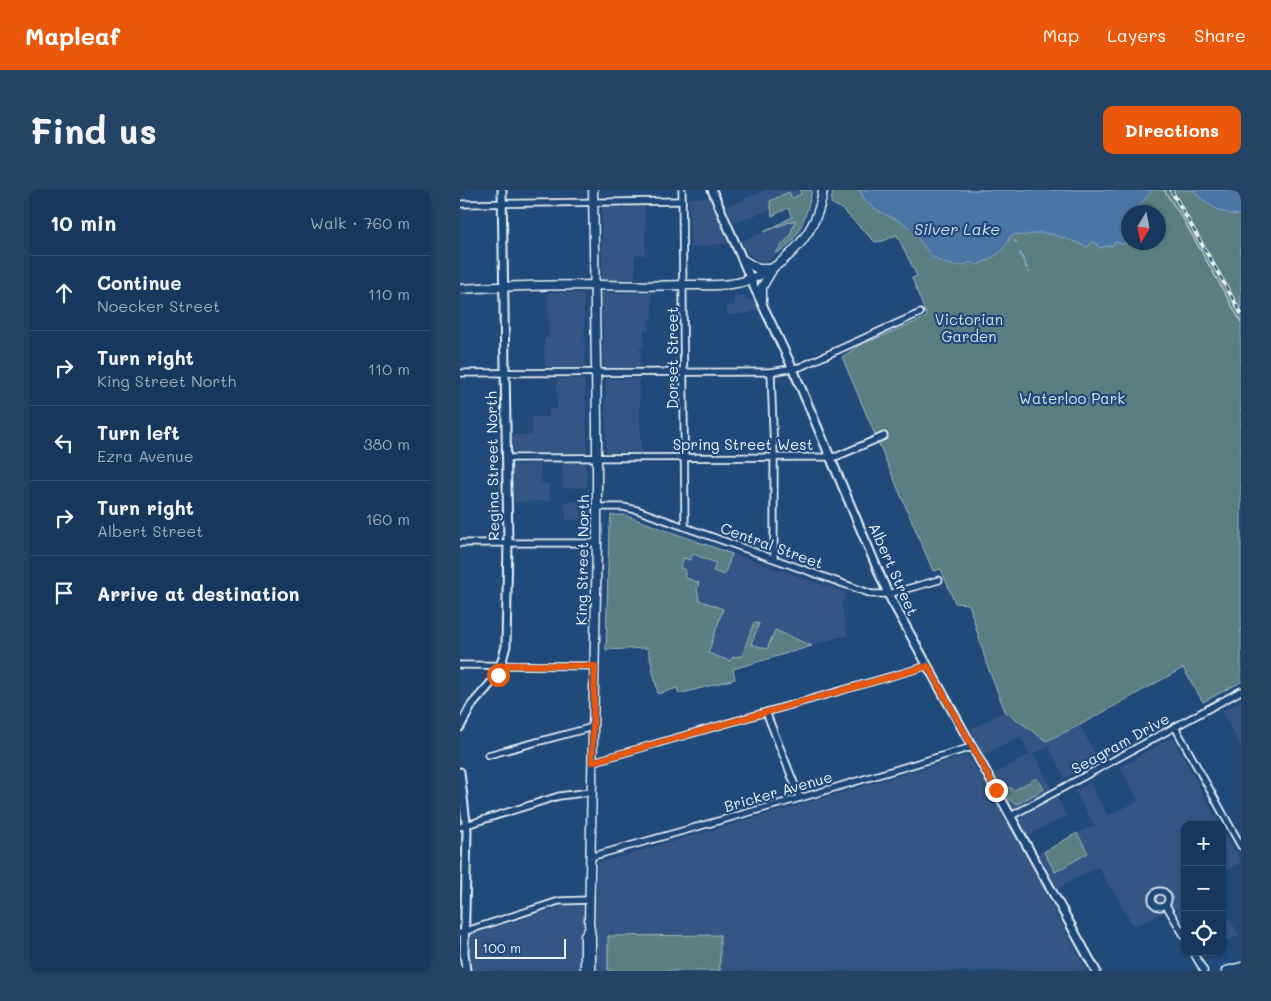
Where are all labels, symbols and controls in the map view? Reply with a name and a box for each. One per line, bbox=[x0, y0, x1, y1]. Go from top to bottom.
text: Mapleaf bbox=[25, 20, 120, 51]
text: Map bbox=[1043, 23, 1079, 47]
text: Layers bbox=[1107, 23, 1166, 47]
text: Share bbox=[1194, 23, 1246, 47]
button: Directions bbox=[1103, 106, 1241, 154]
text: Find us bbox=[30, 107, 157, 153]
north arrow bbox=[1121, 205, 1166, 250]
text: 10 min bbox=[50, 209, 116, 236]
text: Walk · 760 m bbox=[310, 212, 410, 233]
water label: Silver Lake bbox=[914, 218, 1000, 239]
text: Continue bbox=[97, 270, 182, 295]
icon: ahead bbox=[50, 279, 78, 307]
text: 110 m bbox=[368, 283, 410, 304]
text: Noecker Street bbox=[97, 295, 220, 316]
street label: Dorset Street bbox=[662, 307, 682, 409]
park label: Victorian Garden bbox=[935, 309, 1003, 346]
text: Turn right bbox=[97, 345, 194, 370]
icon: right bbox=[50, 354, 78, 382]
text: 110 m bbox=[368, 358, 410, 379]
text: King Street North bbox=[97, 370, 236, 391]
park label: Waterloo Park bbox=[1019, 388, 1125, 408]
street label: Regina Street North bbox=[481, 391, 503, 541]
text: Turn left bbox=[97, 420, 180, 445]
icon: left bbox=[50, 429, 78, 457]
text: 380 m bbox=[363, 433, 410, 454]
street label: Spring Street West bbox=[673, 434, 813, 454]
text: Ezra Avenue bbox=[97, 445, 194, 466]
text: Turn right bbox=[97, 495, 194, 520]
street label: King Street North bbox=[571, 495, 593, 625]
icon: right bbox=[50, 504, 78, 532]
text: 160 m bbox=[365, 508, 410, 529]
street label: Central Street bbox=[718, 517, 826, 573]
street label: Albert Street bbox=[865, 519, 923, 619]
text: Albert Street bbox=[97, 520, 203, 541]
icon: arrive bbox=[50, 579, 78, 607]
text: Arrive at destination bbox=[97, 581, 300, 606]
route start bbox=[487, 664, 510, 687]
street label: Seagram Drive bbox=[1067, 708, 1173, 778]
street label: Bricker Avenue bbox=[722, 766, 834, 816]
route end bbox=[985, 779, 1008, 802]
map controls bbox=[1181, 821, 1226, 956]
button: + bbox=[1181, 821, 1226, 866]
button: − bbox=[1181, 866, 1226, 911]
button: locate bbox=[1181, 911, 1226, 956]
scale bar bbox=[475, 936, 566, 959]
text: 100 m bbox=[482, 938, 521, 957]

